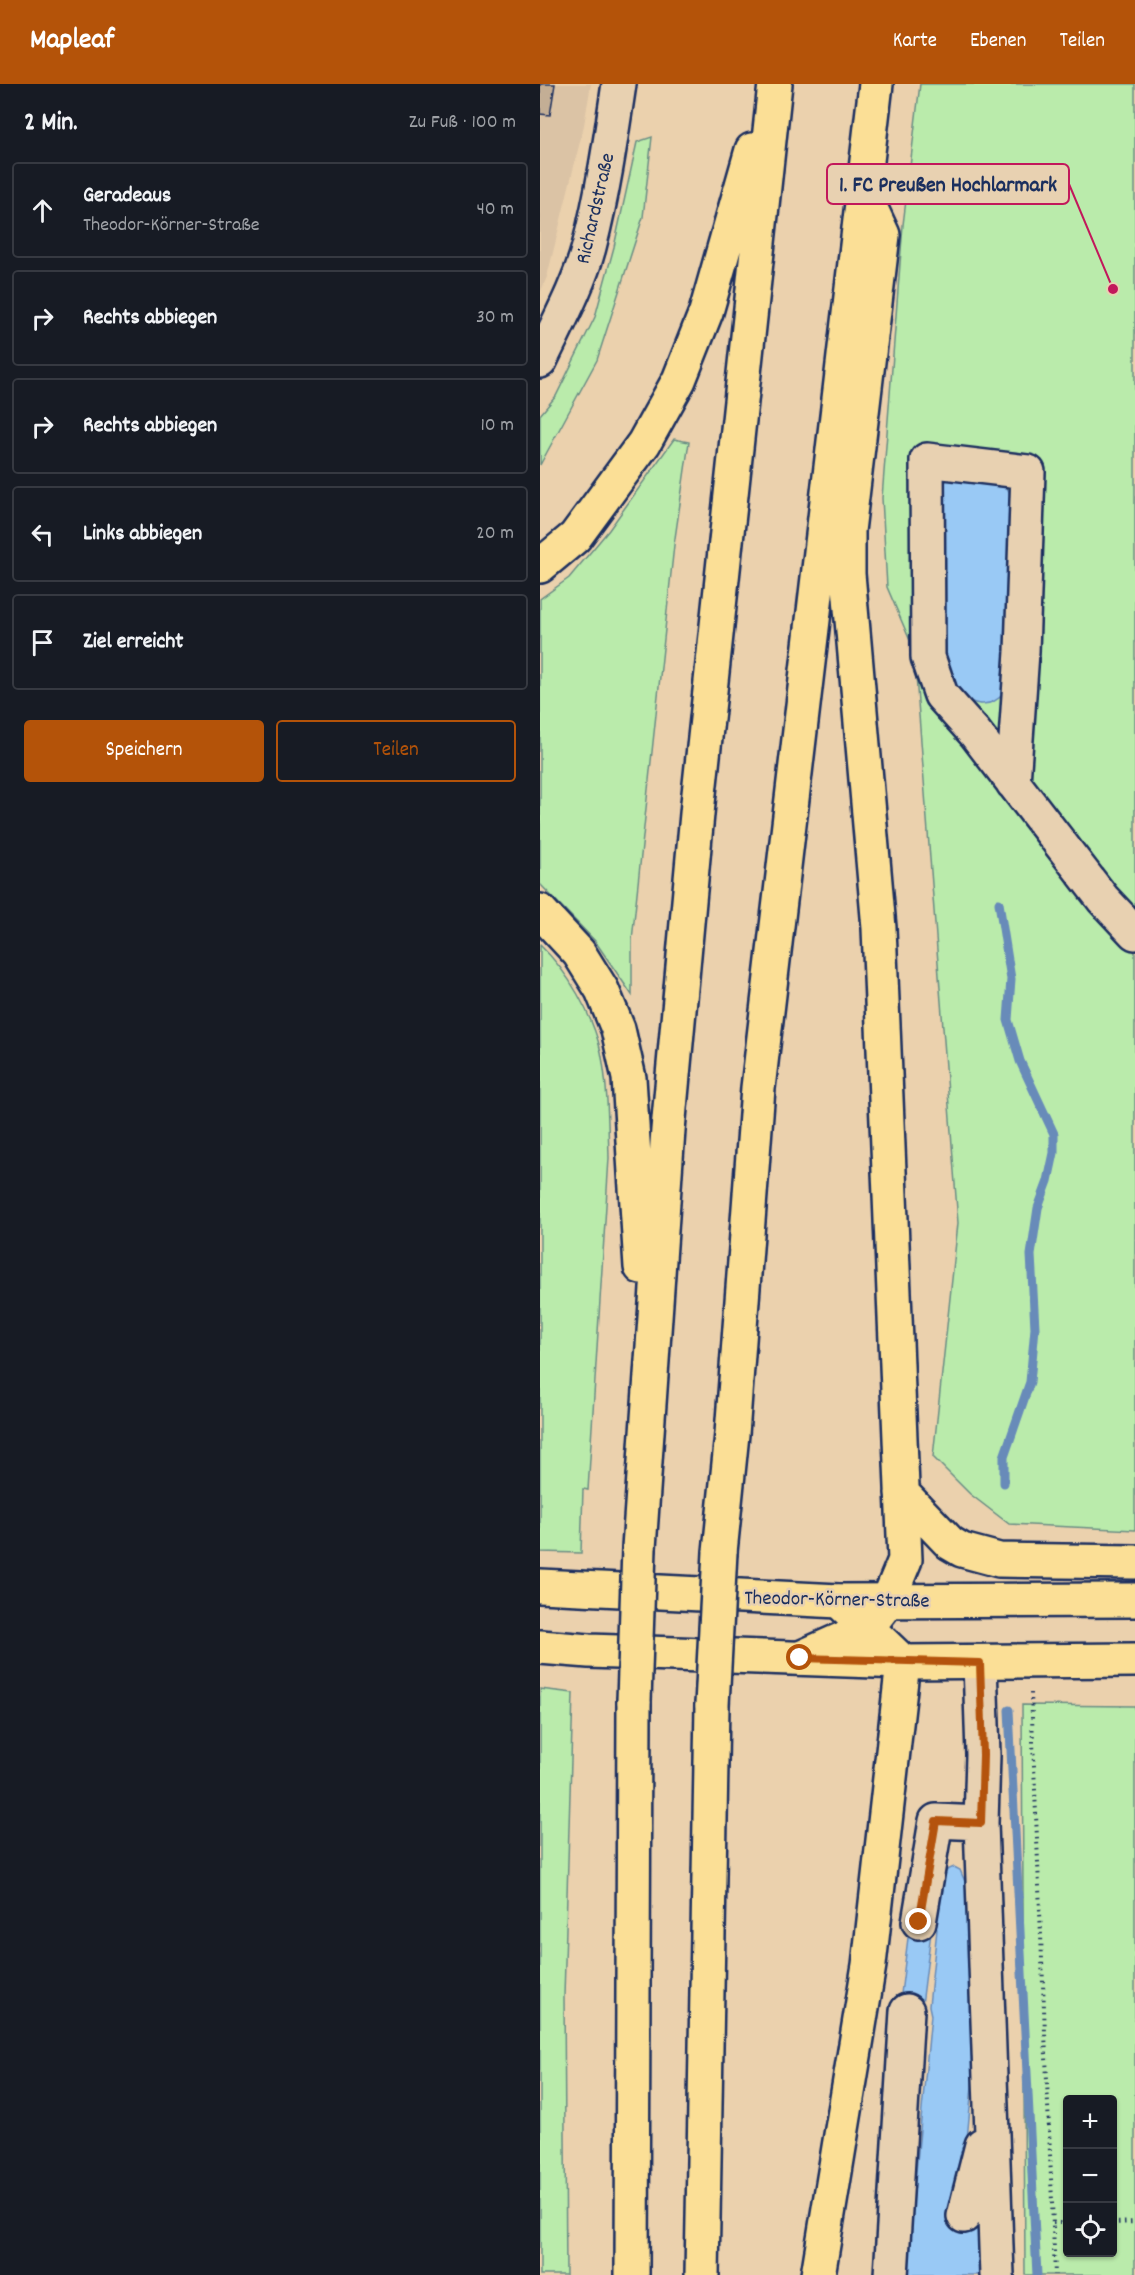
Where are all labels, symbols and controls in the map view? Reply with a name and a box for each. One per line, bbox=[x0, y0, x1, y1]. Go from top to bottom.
text: Mapleaf bbox=[30, 22, 114, 62]
text: Karte bbox=[893, 27, 937, 57]
text: Ebenen bbox=[970, 27, 1027, 57]
text: Teilen bbox=[1060, 27, 1105, 57]
text: 2 Min. bbox=[24, 105, 78, 142]
text: Zu Fuß · 100 m bbox=[409, 109, 516, 137]
street label: Richardstraße bbox=[570, 150, 624, 267]
callout: 1. FC Preußen Hochlarmark bbox=[827, 164, 1069, 204]
text: 1. FC Preußen Hochlarmark bbox=[839, 171, 1057, 202]
text: Geradeaus bbox=[83, 181, 171, 212]
icon: ahead bbox=[26, 194, 59, 227]
text: 40 m bbox=[476, 196, 514, 224]
text: Theodor-Körner-Straße bbox=[83, 212, 260, 240]
icon: right bbox=[26, 302, 59, 335]
text: Rechts abbiegen bbox=[83, 303, 217, 334]
text: 30 m bbox=[476, 304, 514, 332]
icon: right bbox=[26, 410, 59, 443]
text: Rechts abbiegen bbox=[83, 411, 217, 442]
text: 10 m bbox=[480, 412, 514, 440]
icon: left bbox=[26, 518, 59, 551]
text: Links abbiegen bbox=[83, 519, 202, 550]
text: 20 m bbox=[476, 520, 514, 548]
icon: arrive bbox=[26, 626, 59, 659]
text: Ziel erreicht bbox=[83, 627, 183, 658]
button: Speichern bbox=[24, 720, 264, 782]
button: Teilen bbox=[276, 720, 516, 782]
street label: Theodor-Körner-Straße bbox=[744, 1584, 930, 1618]
route start bbox=[786, 1644, 812, 1670]
route end bbox=[905, 1908, 931, 1934]
map controls bbox=[1063, 2095, 1117, 2257]
button: + bbox=[1063, 2095, 1117, 2149]
button: − bbox=[1063, 2149, 1117, 2203]
button: locate bbox=[1063, 2203, 1117, 2257]

